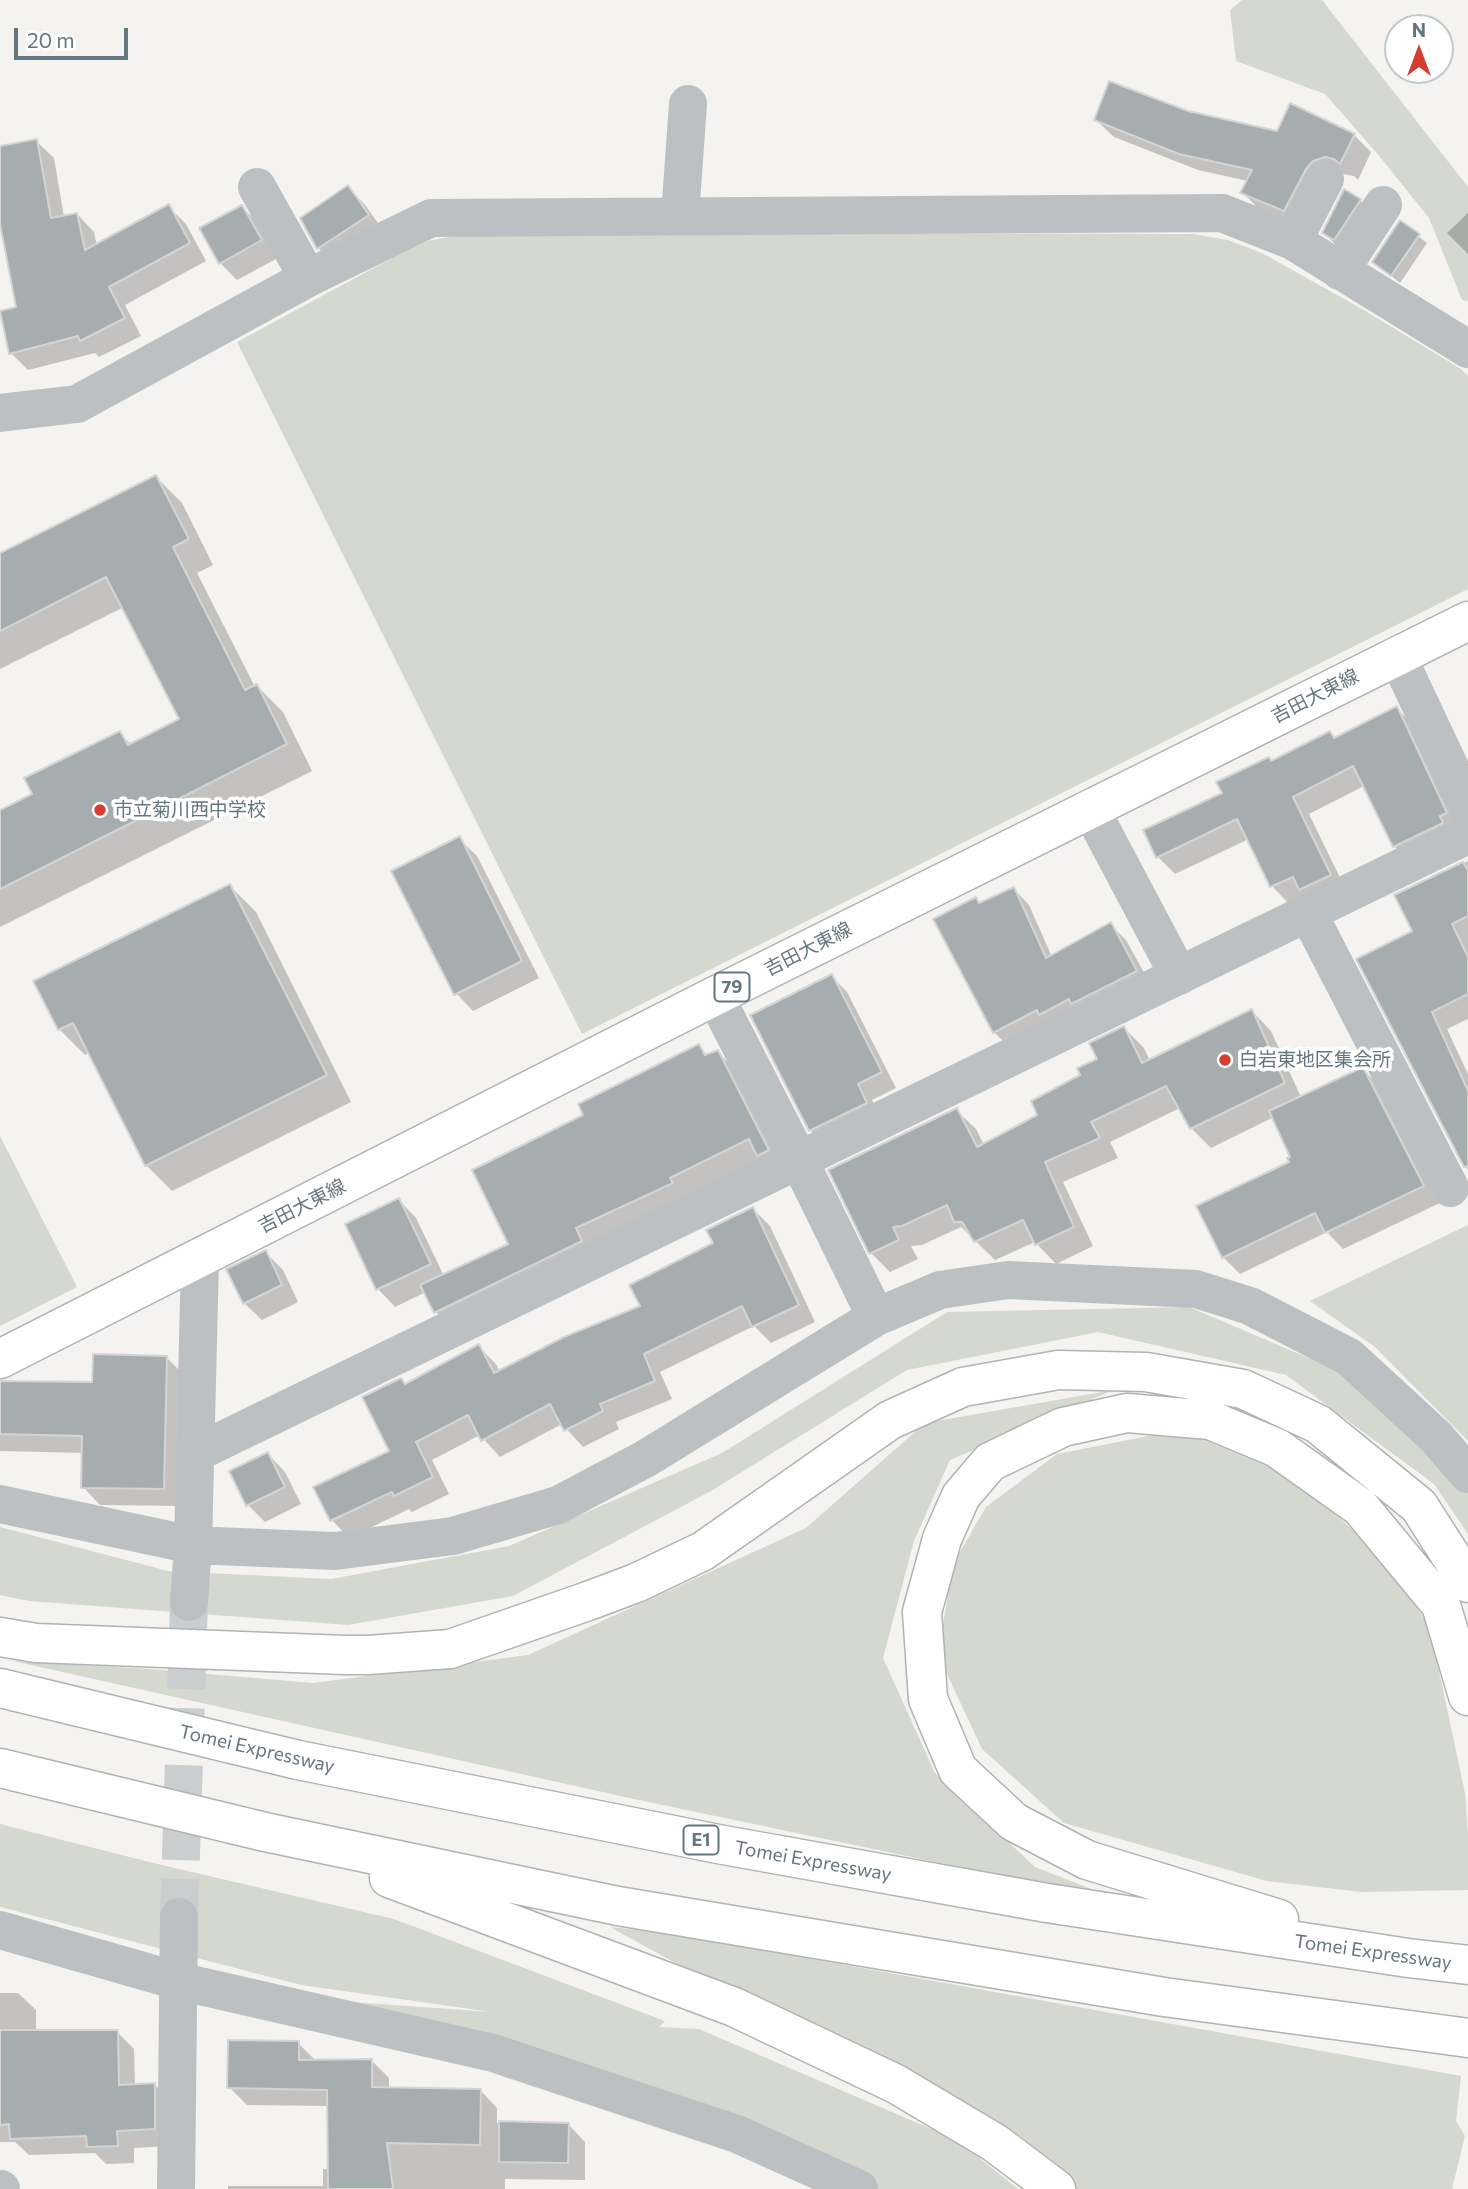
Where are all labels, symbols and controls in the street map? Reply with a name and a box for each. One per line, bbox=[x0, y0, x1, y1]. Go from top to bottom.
scale bar bbox=[18, 14, 131, 58]
north arrow bbox=[1384, 14, 1454, 84]
text: N bbox=[1412, 18, 1426, 41]
text: 20 m bbox=[27, 27, 75, 52]
street label: 吉田大東線 bbox=[1268, 664, 1362, 728]
place label: 市立菊川西中学校 bbox=[114, 799, 266, 821]
marker: 市立菊川西中学校 bbox=[92, 802, 108, 818]
street label: 吉田大東線 bbox=[761, 917, 855, 981]
road number: 79 bbox=[714, 972, 750, 1002]
place label: 白岩東地区集会所 bbox=[1239, 1049, 1391, 1071]
marker: 白岩東地区集会所 bbox=[1217, 1052, 1233, 1068]
street label: 吉田大東線 bbox=[255, 1174, 349, 1238]
street label: Tomei Expressway bbox=[177, 1720, 337, 1778]
road number: E1 bbox=[684, 1826, 718, 1854]
street label: Tomei Expressway bbox=[733, 1836, 893, 1886]
street label: Tomei Expressway bbox=[1293, 1930, 1453, 1974]

